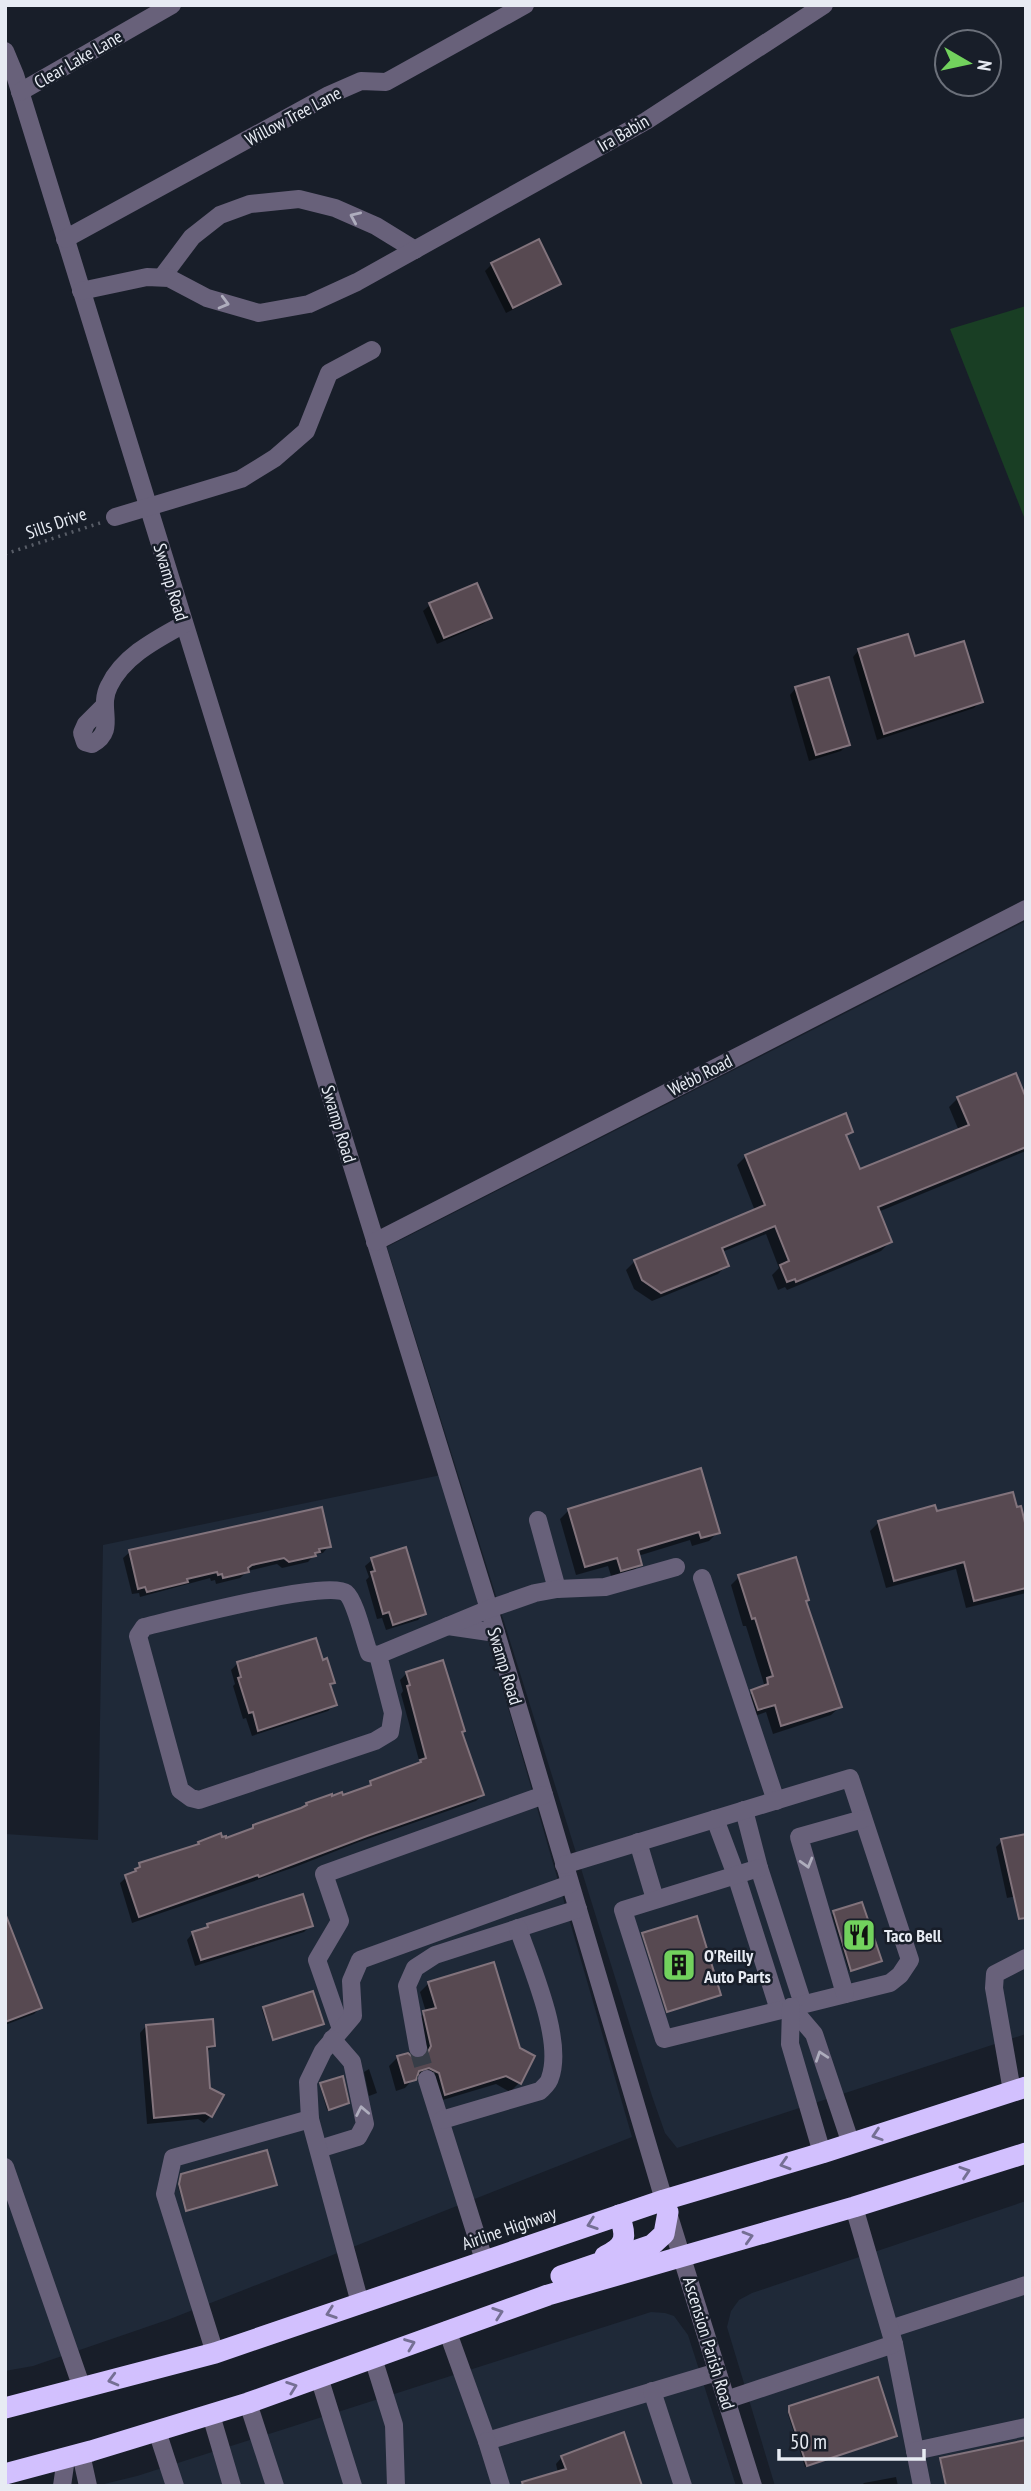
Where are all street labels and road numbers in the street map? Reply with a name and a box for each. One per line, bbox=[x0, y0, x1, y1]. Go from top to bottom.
street label: Clear Lake Lane bbox=[30, 25, 126, 93]
street label: Willow Tree Lane bbox=[241, 81, 345, 151]
street label: Ira Babin bbox=[593, 109, 653, 157]
street label: Sills Drive bbox=[23, 502, 89, 544]
street label: Swamp Road bbox=[148, 541, 194, 623]
street label: Webb Road bbox=[664, 1049, 736, 1101]
street label: Swamp Road bbox=[316, 1083, 362, 1165]
street label: Swamp Road bbox=[482, 1625, 528, 1707]
street label: Airline Highway bbox=[459, 2201, 559, 2255]
street label: Ascension Parish Road bbox=[678, 2274, 740, 2412]

